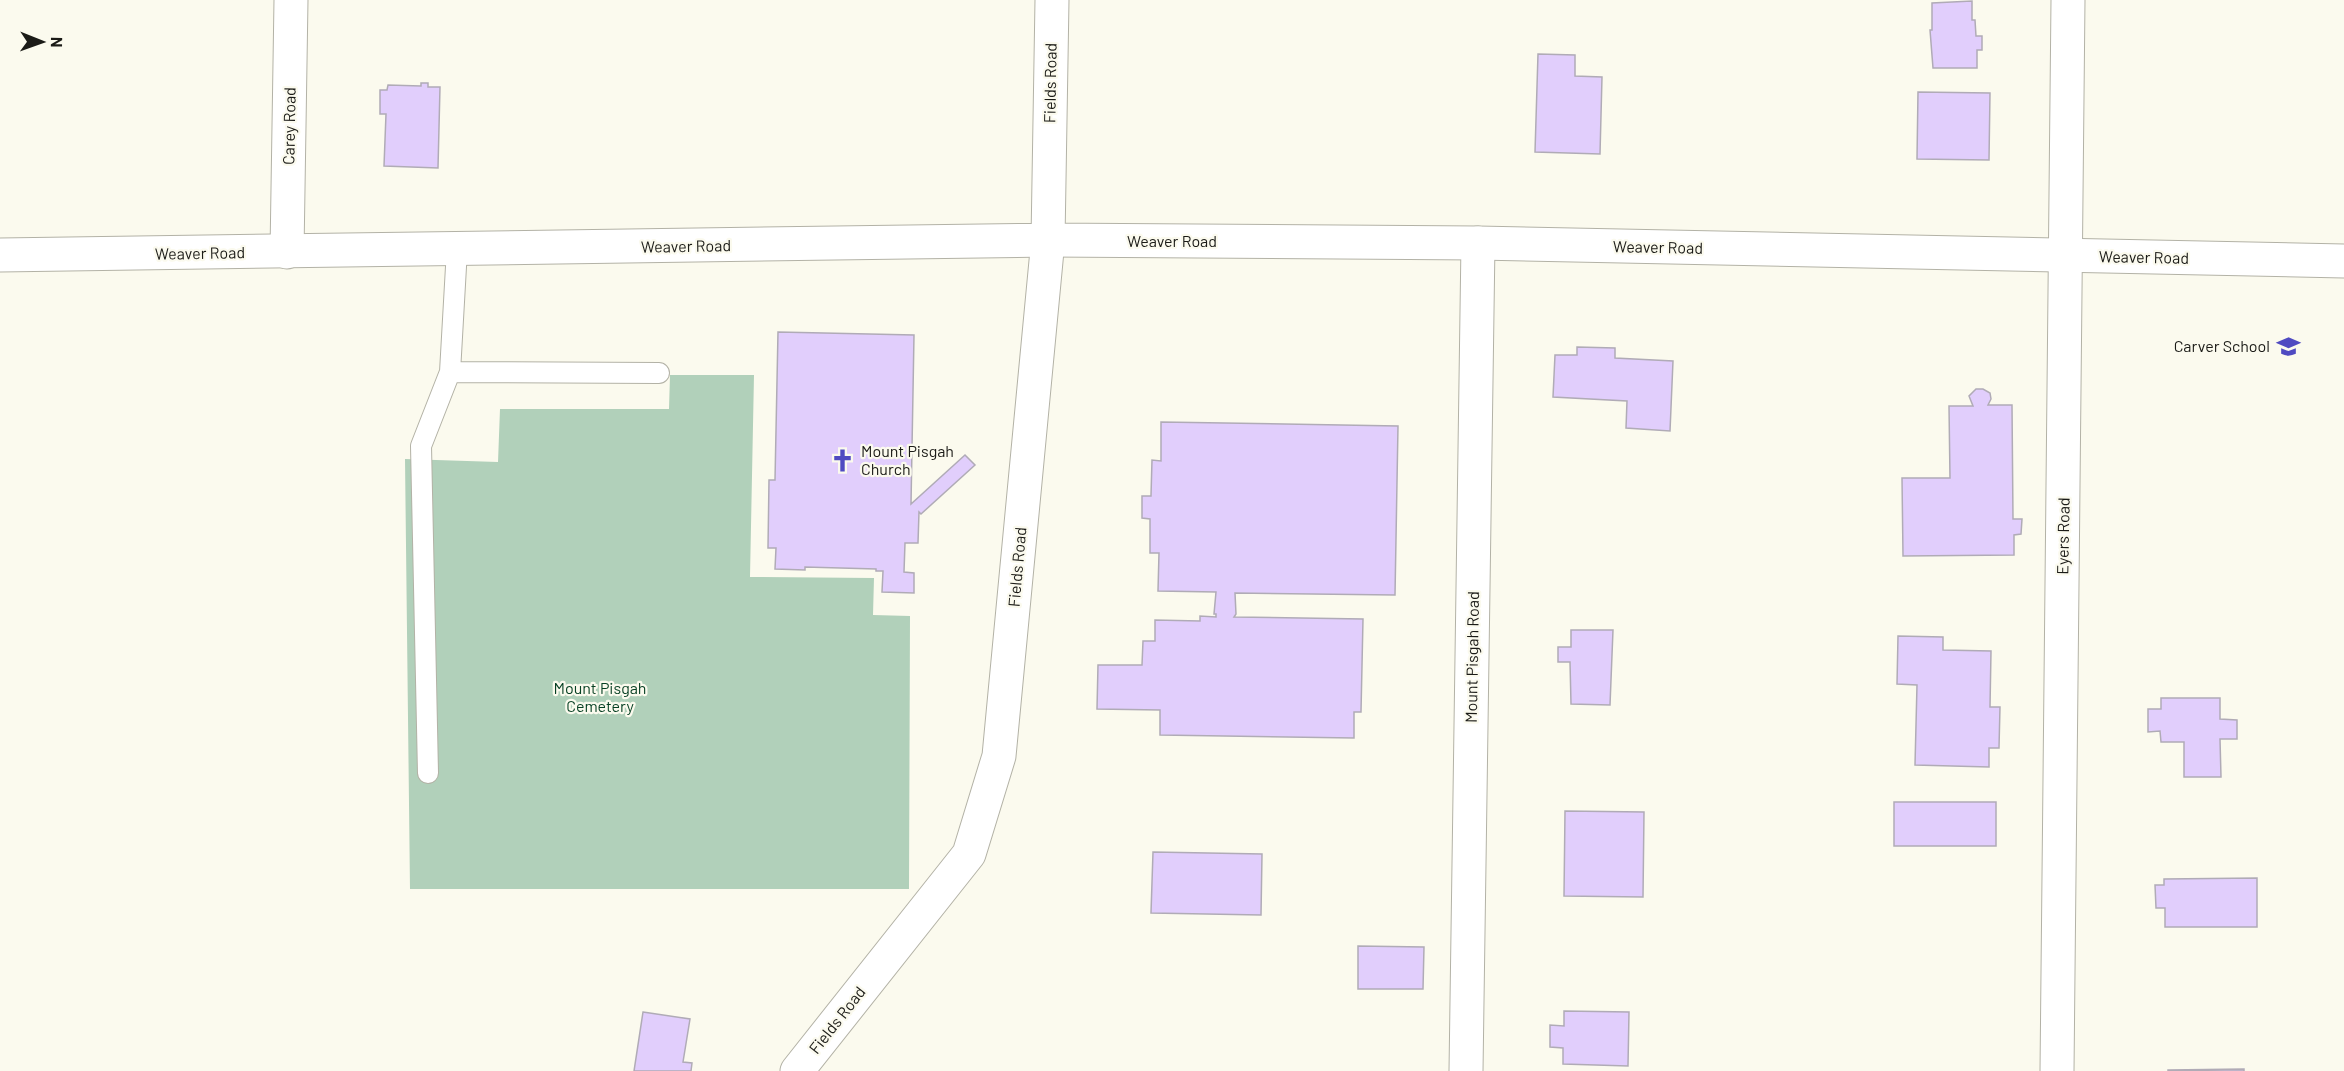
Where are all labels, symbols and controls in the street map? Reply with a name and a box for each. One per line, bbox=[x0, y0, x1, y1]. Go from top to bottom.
north arrow bbox=[12, 12, 72, 72]
text: N bbox=[48, 37, 67, 48]
street label: Fields Road bbox=[1039, 43, 1060, 123]
street label: Carey Road bbox=[278, 87, 299, 165]
street label: Weaver Road bbox=[1127, 231, 1217, 250]
street label: Weaver Road bbox=[641, 235, 731, 256]
street label: Weaver Road bbox=[1613, 236, 1703, 257]
street label: Weaver Road bbox=[155, 242, 245, 263]
street label: Weaver Road bbox=[2099, 246, 2189, 267]
school or university icon: Carver School bbox=[2275, 333, 2301, 359]
place label: Carver School bbox=[2174, 336, 2270, 355]
place label: Mount Pisgah Church bbox=[861, 441, 954, 478]
church icon: Mount Pisgah Church bbox=[830, 447, 856, 473]
street label: Eyers Road bbox=[2052, 497, 2073, 575]
street label: Fields Road bbox=[1004, 526, 1029, 608]
street label: Mount Pisgah Road bbox=[1461, 591, 1482, 723]
park label: Mount Pisgah Cemetery bbox=[554, 678, 647, 715]
street label: Fields Road bbox=[804, 982, 869, 1057]

